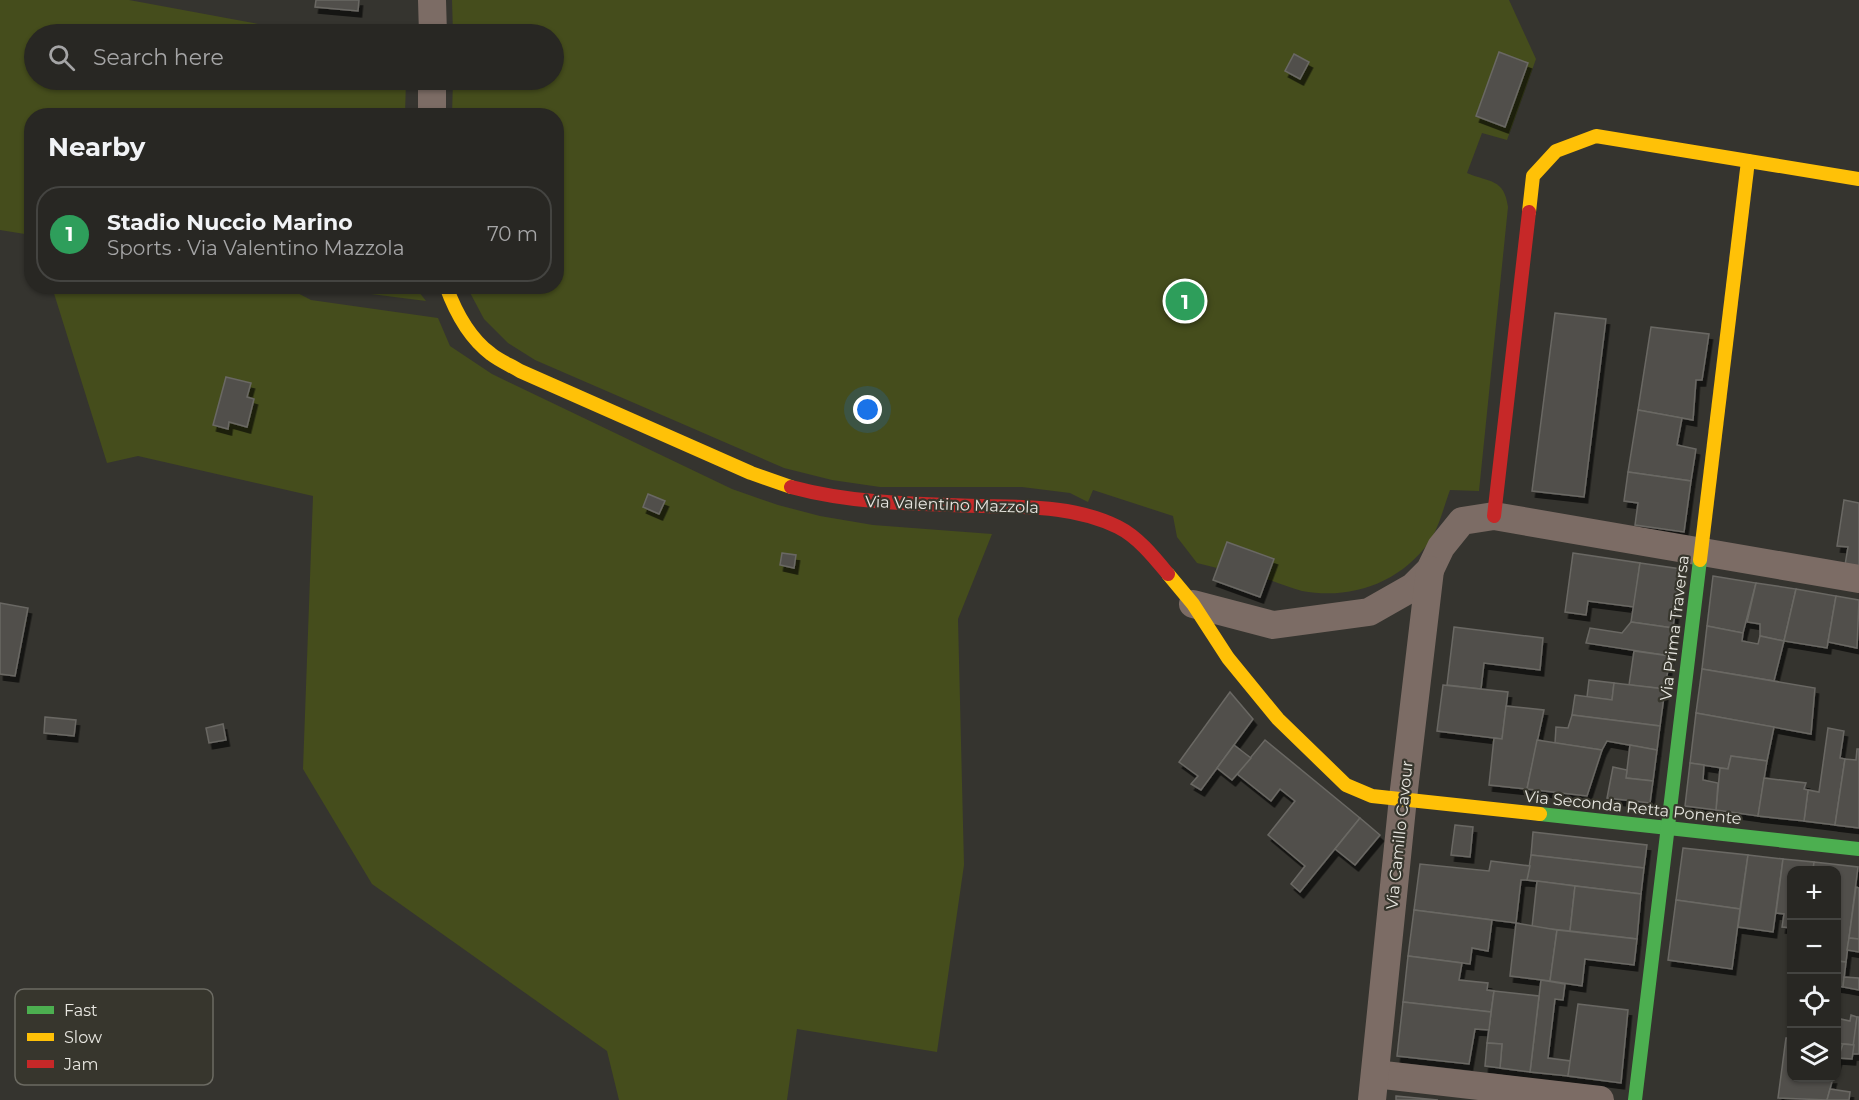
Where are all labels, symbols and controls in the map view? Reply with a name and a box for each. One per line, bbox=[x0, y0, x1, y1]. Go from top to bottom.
search box bbox=[24, 24, 564, 90]
icon: search bbox=[45, 41, 78, 74]
text: Search here bbox=[93, 44, 224, 71]
text: Nearby bbox=[48, 131, 145, 163]
text: Stadio Nuccio Marino bbox=[107, 209, 353, 236]
text: 1 bbox=[66, 222, 73, 246]
text: 70 m bbox=[487, 222, 538, 246]
text: Sports · Via Valentino Mazzola bbox=[107, 236, 404, 260]
pin: 1 bbox=[1166, 278, 1204, 324]
your location bbox=[853, 395, 882, 424]
street label: Via Valentino Mazzola bbox=[865, 492, 1039, 517]
street label: Via Prima Traversa bbox=[1656, 554, 1693, 702]
street label: Via Camillo Cavour bbox=[1382, 760, 1417, 911]
street label: Via Seconda Retta Ponente bbox=[1523, 787, 1742, 828]
map controls bbox=[1787, 866, 1841, 1082]
button: + bbox=[1787, 866, 1841, 920]
button: − bbox=[1787, 920, 1841, 974]
button: locate bbox=[1787, 974, 1841, 1028]
legend bbox=[15, 989, 213, 1085]
text: Fast bbox=[64, 1001, 98, 1020]
text: Slow bbox=[64, 1028, 102, 1047]
button: layers bbox=[1787, 1028, 1841, 1082]
text: Jam bbox=[63, 1055, 98, 1074]

